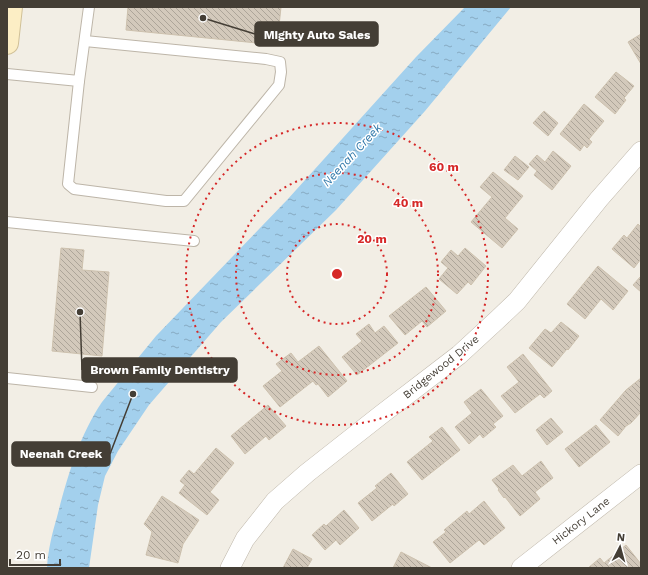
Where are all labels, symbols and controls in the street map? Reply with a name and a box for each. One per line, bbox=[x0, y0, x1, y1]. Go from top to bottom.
callout: Mighty Auto Sales bbox=[255, 22, 378, 46]
text: Mighty Auto Sales bbox=[264, 28, 371, 42]
water label: Neenah Creek bbox=[319, 120, 385, 189]
text: 60 m bbox=[429, 160, 459, 174]
text: 40 m bbox=[393, 196, 423, 210]
text: 20 m bbox=[357, 232, 387, 246]
centre of rings bbox=[330, 267, 344, 281]
street label: Bridgewood Drive bbox=[400, 332, 482, 402]
callout: Brown Family Dentistry bbox=[82, 358, 237, 382]
text: Brown Family Dentistry bbox=[90, 363, 230, 377]
callout: Neenah Creek bbox=[12, 442, 110, 466]
text: Neenah Creek bbox=[20, 447, 103, 461]
street label: Hickory Lane bbox=[550, 495, 612, 547]
north arrow bbox=[600, 527, 640, 567]
text: N bbox=[616, 531, 626, 544]
scale bar bbox=[10, 541, 60, 567]
text: 20 m bbox=[16, 548, 46, 562]

